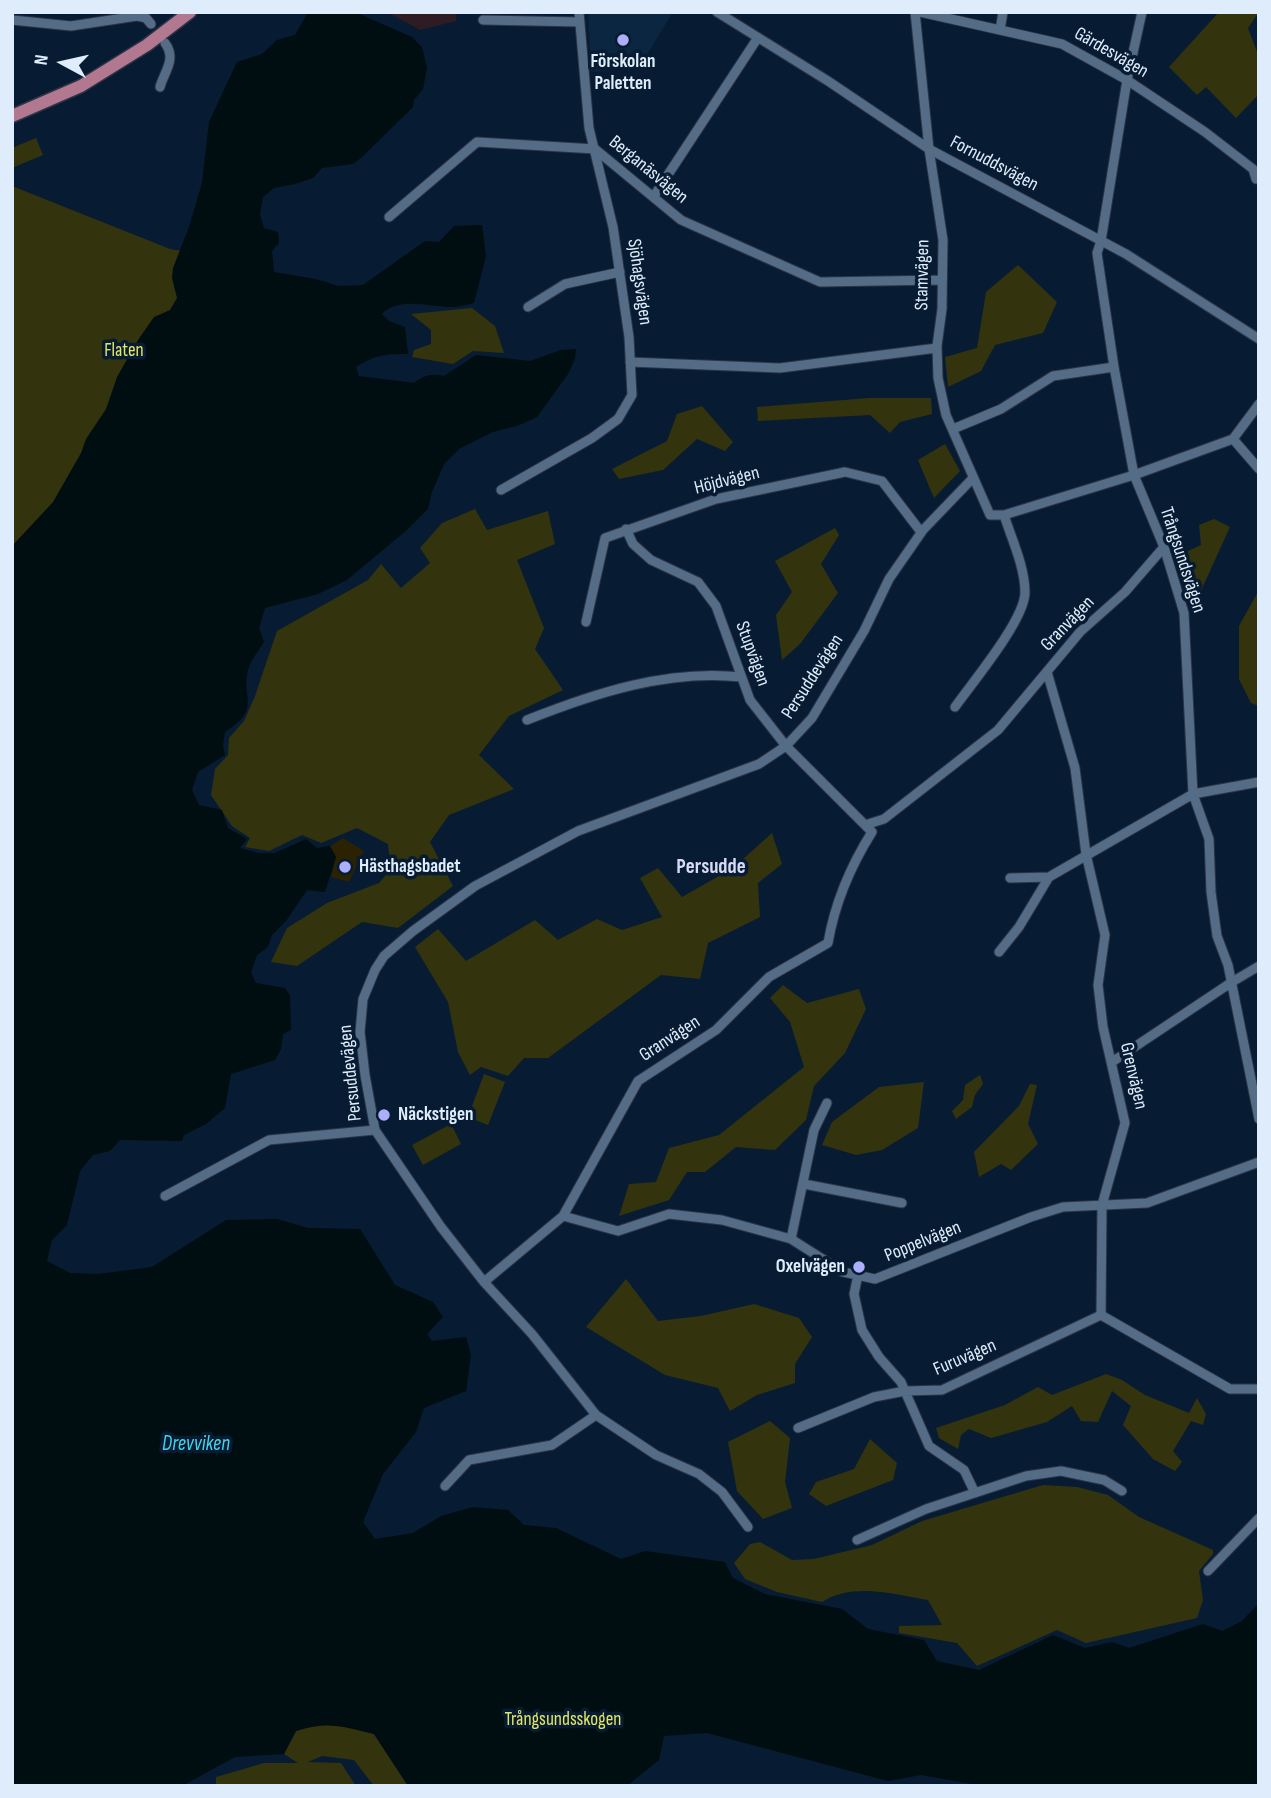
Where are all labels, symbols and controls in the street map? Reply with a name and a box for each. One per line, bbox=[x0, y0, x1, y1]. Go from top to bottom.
street label: Gärdesvägen bbox=[1070, 23, 1152, 83]
north arrow bbox=[28, 28, 98, 98]
marker: Förskolan Paletten bbox=[615, 32, 631, 48]
place label: Förskolan Paletten bbox=[591, 51, 655, 95]
text: N bbox=[30, 53, 54, 67]
street label: Berganäsvägen bbox=[604, 131, 692, 209]
street label: Fornuddsvägen bbox=[946, 131, 1042, 197]
street label: Sjöhagsvägen bbox=[622, 237, 656, 327]
street label: Stamvägen bbox=[911, 239, 935, 311]
park label: Flaten bbox=[104, 340, 144, 362]
street label: Höjdvägen bbox=[692, 462, 762, 500]
street label: Trångsundsvägen bbox=[1154, 504, 1210, 616]
street label: Granvägen bbox=[1036, 592, 1100, 656]
street label: Stupvägen bbox=[730, 619, 774, 689]
street label: Persuddevägen bbox=[777, 630, 849, 724]
district label: Persudde bbox=[676, 855, 746, 881]
place label: Hästhagsbadet bbox=[359, 856, 461, 878]
marker: Hästhagsbadet bbox=[337, 859, 353, 875]
street label: Granvägen bbox=[635, 1011, 705, 1067]
street label: Persuddevägen bbox=[335, 1024, 367, 1122]
street label: Grenvägen bbox=[1114, 1040, 1152, 1112]
place label: Näckstigen bbox=[398, 1104, 474, 1126]
marker: Näckstigen bbox=[376, 1107, 392, 1123]
street label: Poppelvägen bbox=[881, 1216, 965, 1268]
place label: Oxelvägen bbox=[776, 1256, 845, 1278]
marker: Oxelvägen bbox=[851, 1259, 867, 1275]
street label: Furuvägen bbox=[930, 1335, 1000, 1381]
water label: Drevviken bbox=[162, 1432, 230, 1458]
park label: Trångsundsskogen bbox=[505, 1709, 621, 1731]

